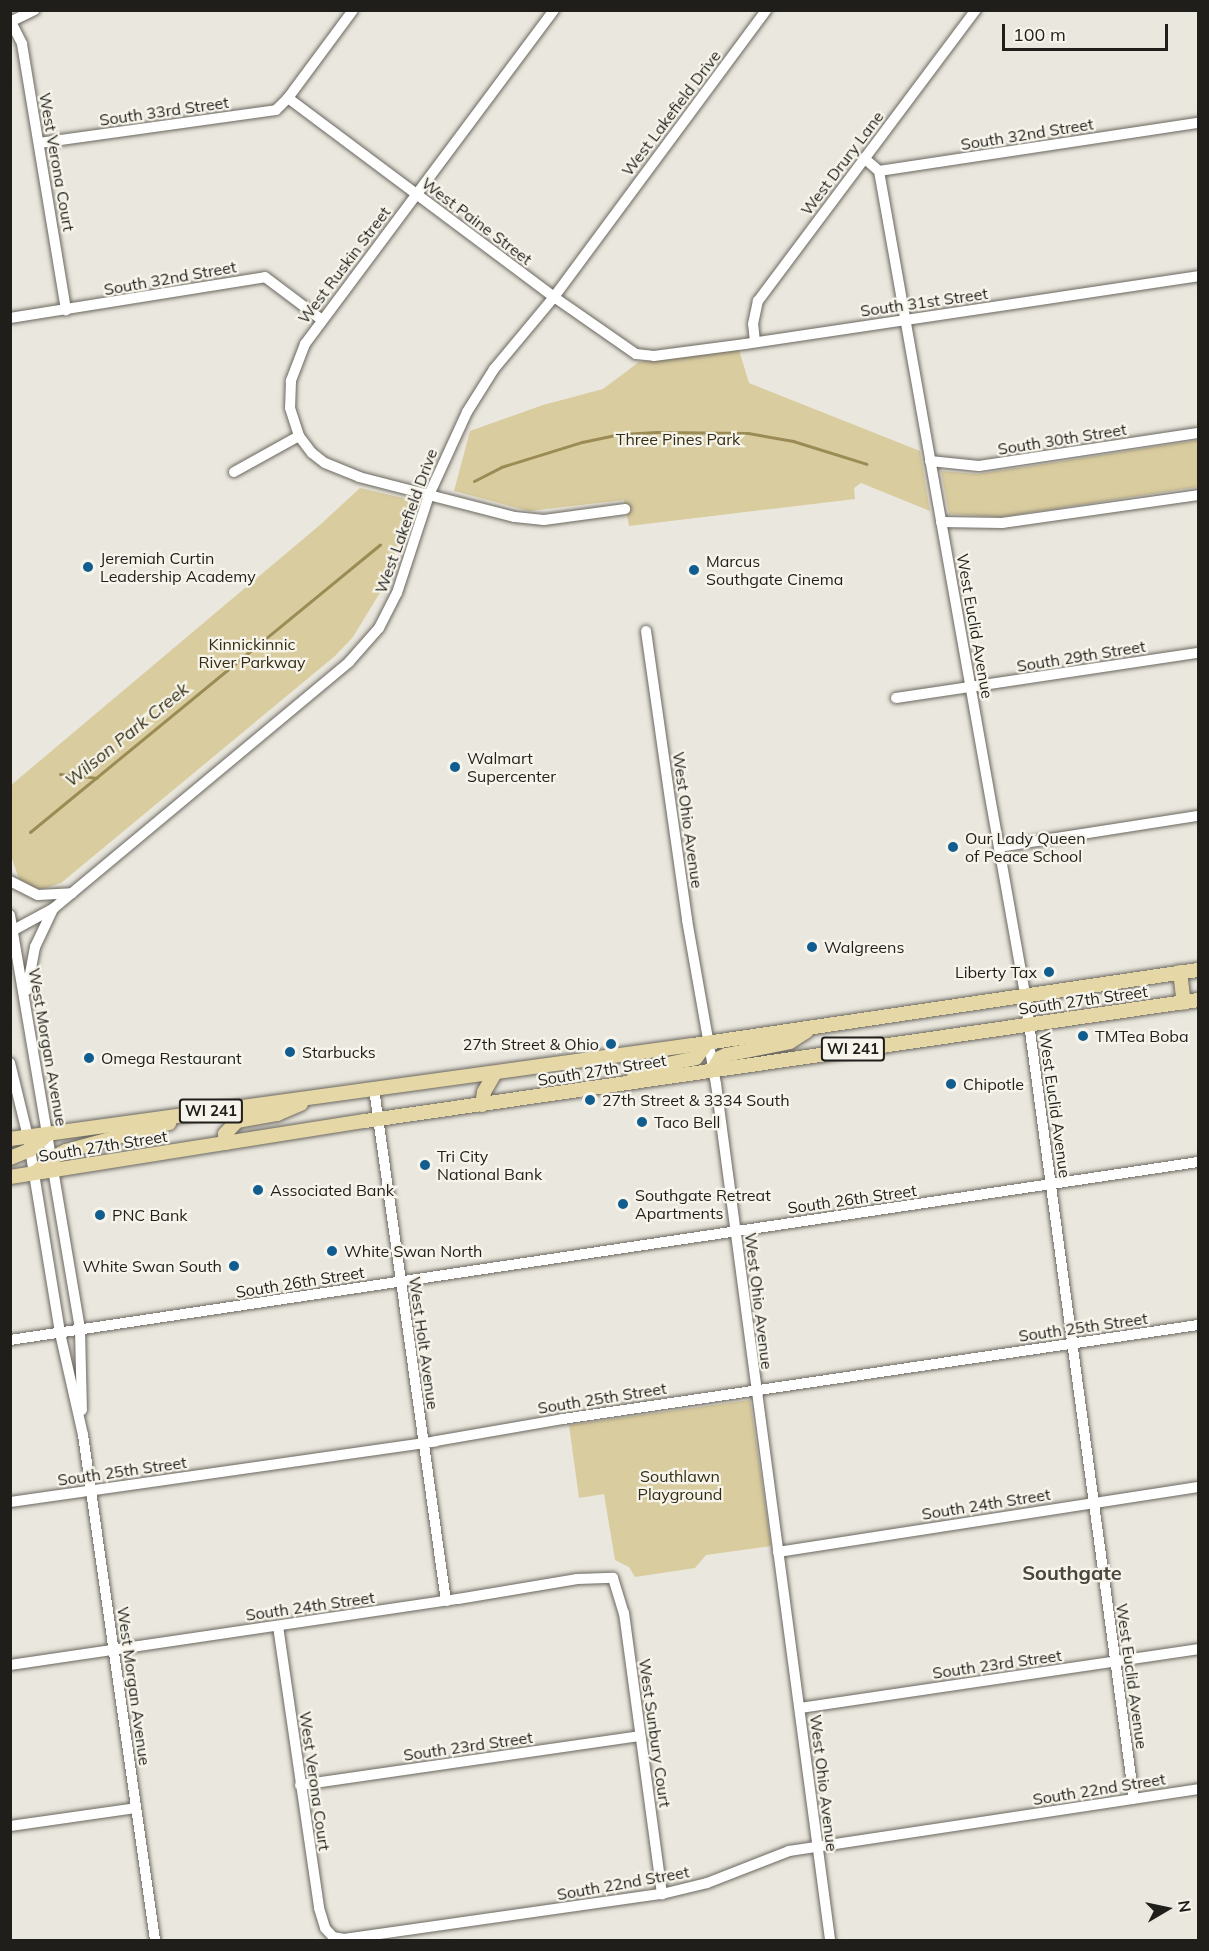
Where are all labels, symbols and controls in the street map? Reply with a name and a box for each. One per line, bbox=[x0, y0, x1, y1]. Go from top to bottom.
scale bar bbox=[1005, 12, 1172, 50]
text: 100 m bbox=[1013, 23, 1066, 46]
street label: West Lakefield Drive bbox=[617, 46, 725, 180]
street label: West Verona Court bbox=[35, 91, 79, 233]
street label: South 33rd Street bbox=[98, 92, 230, 130]
street label: West Drury Lane bbox=[797, 107, 887, 219]
street label: South 32nd Street bbox=[959, 114, 1095, 154]
street label: West Paine Street bbox=[418, 173, 536, 269]
street label: West Ruskin Street bbox=[294, 203, 394, 327]
street label: South 32nd Street bbox=[102, 257, 238, 299]
street label: South 31st Street bbox=[859, 284, 989, 320]
street label: South 30th Street bbox=[996, 419, 1128, 459]
park label: Three Pines Park bbox=[616, 429, 740, 449]
street label: West Lakefield Drive bbox=[371, 446, 441, 596]
place label: Jeremiah Curtin Leadership Academy bbox=[100, 548, 256, 586]
place label: Marcus Southgate Cinema bbox=[706, 551, 843, 589]
street label: West Euclid Avenue bbox=[953, 552, 997, 700]
marker: Jeremiah Curtin Leadership Academy bbox=[81, 560, 95, 574]
marker: Marcus Southgate Cinema bbox=[687, 563, 701, 577]
park label: Kinnickinnic River Parkway bbox=[198, 634, 306, 672]
street label: South 29th Street bbox=[1015, 636, 1147, 676]
water label: Wilson Park Creek bbox=[61, 678, 193, 792]
place label: Walmart Supercenter bbox=[467, 748, 556, 786]
street label: West Ohio Avenue bbox=[669, 750, 707, 890]
marker: Walmart Supercenter bbox=[448, 760, 462, 774]
place label: Our Lady Queen of Peace School bbox=[965, 828, 1086, 866]
marker: Our Lady Queen of Peace School bbox=[946, 840, 960, 854]
place label: Walgreens bbox=[824, 937, 904, 957]
marker: Walgreens bbox=[805, 940, 819, 954]
place label: Liberty Tax bbox=[955, 962, 1037, 982]
marker: Liberty Tax bbox=[1042, 965, 1056, 979]
street label: West Morgan Avenue bbox=[25, 966, 71, 1128]
street label: South 27th Street bbox=[1017, 981, 1149, 1019]
place label: TMTea Boba bbox=[1095, 1026, 1189, 1046]
marker: TMTea Boba bbox=[1076, 1029, 1090, 1043]
street label: West Euclid Avenue bbox=[1035, 1031, 1075, 1179]
place label: 27th Street & Ohio bbox=[463, 1034, 599, 1054]
marker: 27th Street & Ohio bbox=[604, 1037, 618, 1051]
road number: WI 241 bbox=[820, 1037, 886, 1061]
place label: Starbucks bbox=[302, 1042, 376, 1062]
marker: Starbucks bbox=[283, 1045, 297, 1059]
place label: Omega Restaurant bbox=[101, 1048, 242, 1068]
street label: South 27th Street bbox=[536, 1050, 668, 1090]
marker: Omega Restaurant bbox=[82, 1051, 96, 1065]
place label: Chipotle bbox=[963, 1074, 1024, 1094]
marker: Chipotle bbox=[944, 1077, 958, 1091]
place label: 27th Street & 3334 South bbox=[602, 1090, 790, 1110]
marker: 27th Street & 3334 South bbox=[583, 1093, 597, 1107]
road number: WI 241 bbox=[178, 1099, 244, 1123]
place label: Taco Bell bbox=[654, 1112, 720, 1132]
marker: Taco Bell bbox=[635, 1115, 649, 1129]
street label: South 27th Street bbox=[37, 1126, 169, 1166]
place label: Tri City National Bank bbox=[437, 1146, 542, 1184]
marker: Tri City National Bank bbox=[418, 1158, 432, 1172]
place label: Associated Bank bbox=[270, 1180, 394, 1200]
street label: South 26th Street bbox=[786, 1180, 918, 1218]
marker: Associated Bank bbox=[251, 1183, 265, 1197]
place label: Southgate Retreat Apartments bbox=[635, 1185, 771, 1223]
marker: Southgate Retreat Apartments bbox=[616, 1197, 630, 1211]
place label: PNC Bank bbox=[112, 1205, 188, 1225]
marker: PNC Bank bbox=[93, 1208, 107, 1222]
street label: West Ohio Avenue bbox=[741, 1231, 777, 1371]
place label: White Swan North bbox=[344, 1241, 482, 1261]
marker: White Swan North bbox=[325, 1244, 339, 1258]
place label: White Swan South bbox=[83, 1256, 222, 1276]
marker: White Swan South bbox=[227, 1259, 241, 1273]
street label: South 26th Street bbox=[234, 1262, 366, 1302]
street label: West Holt Avenue bbox=[405, 1275, 443, 1411]
street label: South 25th Street bbox=[1017, 1308, 1149, 1346]
street label: South 25th Street bbox=[536, 1378, 668, 1418]
street label: South 25th Street bbox=[56, 1452, 188, 1490]
park label: Southlawn Playground bbox=[638, 1466, 722, 1504]
street label: South 24th Street bbox=[920, 1484, 1052, 1524]
district label: Southgate bbox=[1022, 1560, 1122, 1584]
street label: South 24th Street bbox=[244, 1587, 376, 1625]
street label: West Euclid Avenue bbox=[1112, 1602, 1152, 1750]
street label: West Morgan Avenue bbox=[113, 1605, 155, 1767]
street label: South 23rd Street bbox=[931, 1645, 1063, 1683]
street label: West Sunbury Court bbox=[635, 1657, 675, 1809]
street label: West Verona Court bbox=[296, 1710, 334, 1852]
street label: West Ohio Avenue bbox=[806, 1713, 842, 1853]
street label: South 23rd Street bbox=[402, 1727, 534, 1765]
street label: South 22nd Street bbox=[1031, 1769, 1167, 1809]
street label: South 22nd Street bbox=[555, 1862, 691, 1904]
north arrow bbox=[1137, 1879, 1197, 1939]
text: N bbox=[1174, 1899, 1196, 1914]

